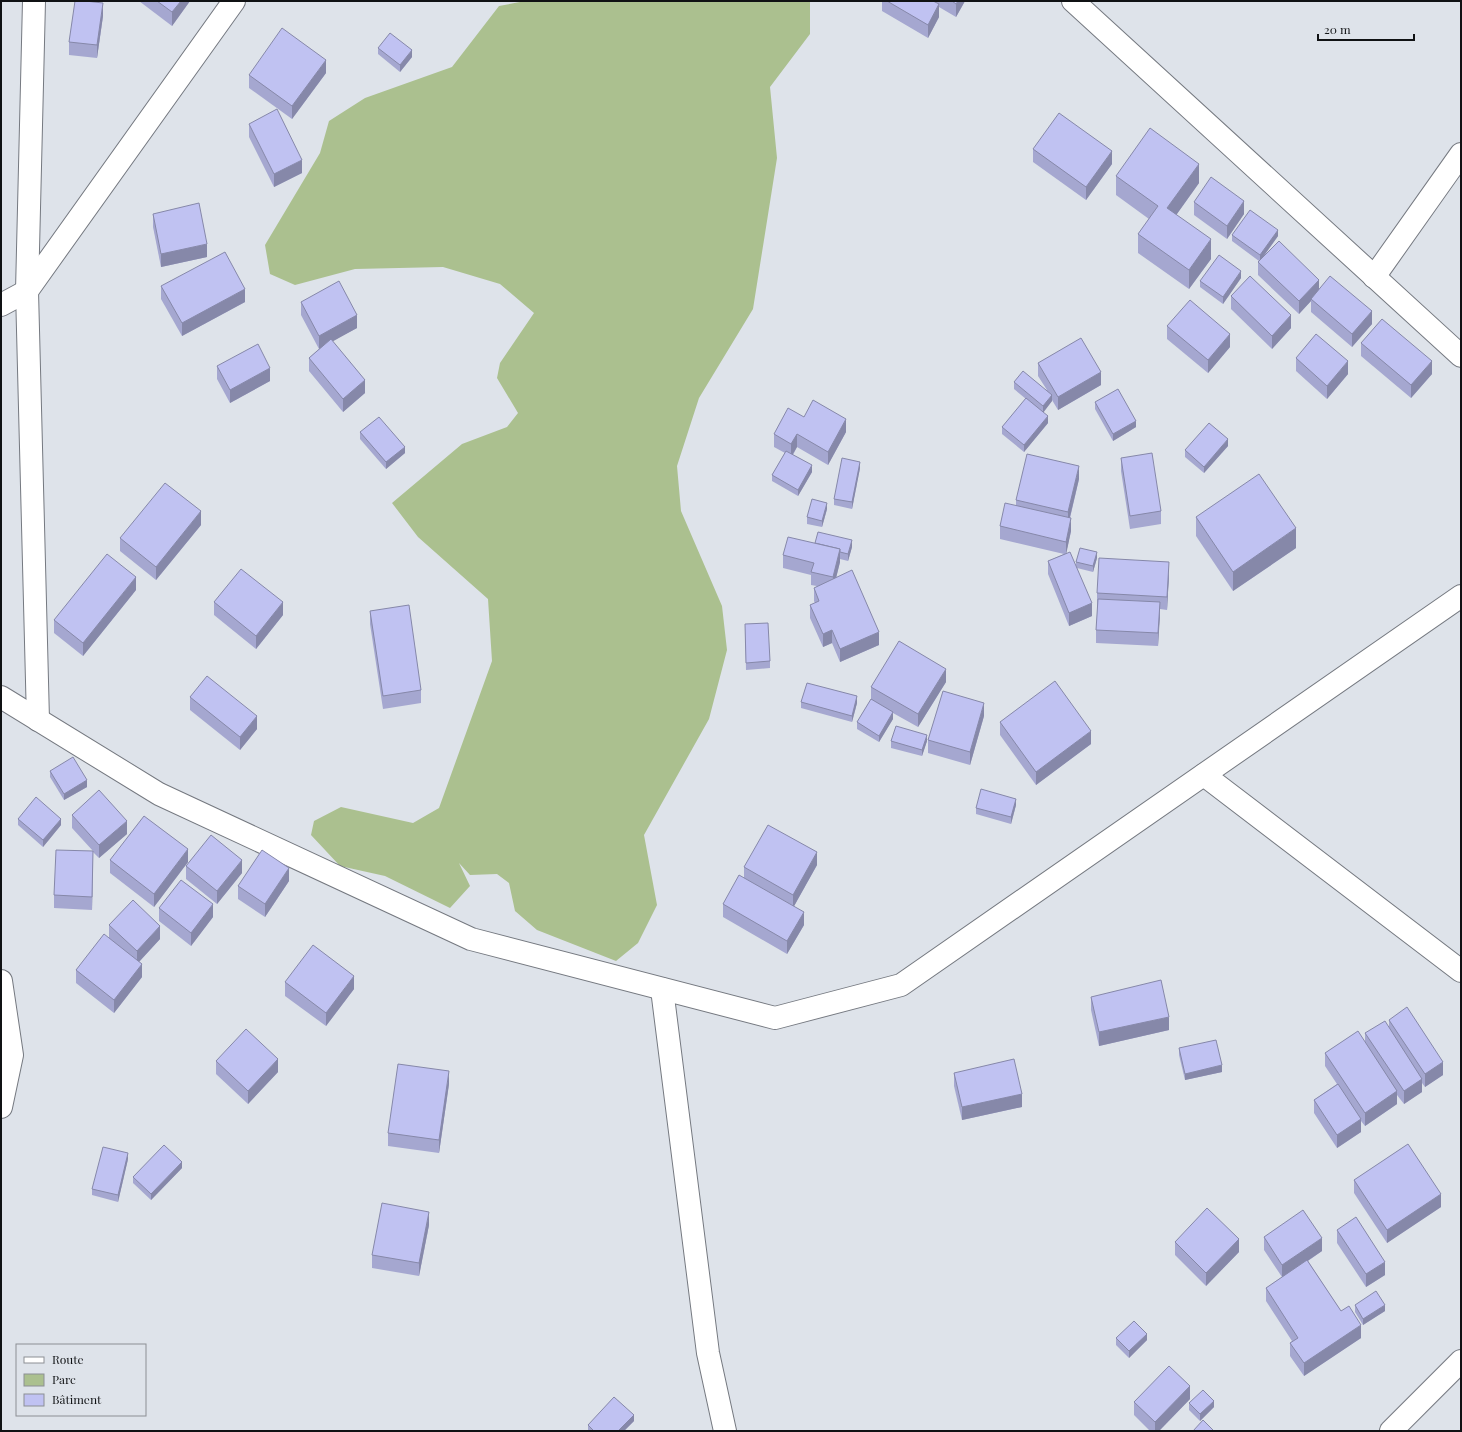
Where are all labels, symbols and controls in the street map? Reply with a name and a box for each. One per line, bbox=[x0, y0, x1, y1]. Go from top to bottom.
scale bar bbox=[1318, 16, 1414, 42]
text: 20 m bbox=[1324, 21, 1351, 37]
legend bbox=[16, 1344, 146, 1416]
text: Route bbox=[52, 1351, 84, 1367]
text: Parc bbox=[52, 1371, 76, 1387]
text: Bâtiment bbox=[52, 1391, 102, 1407]

